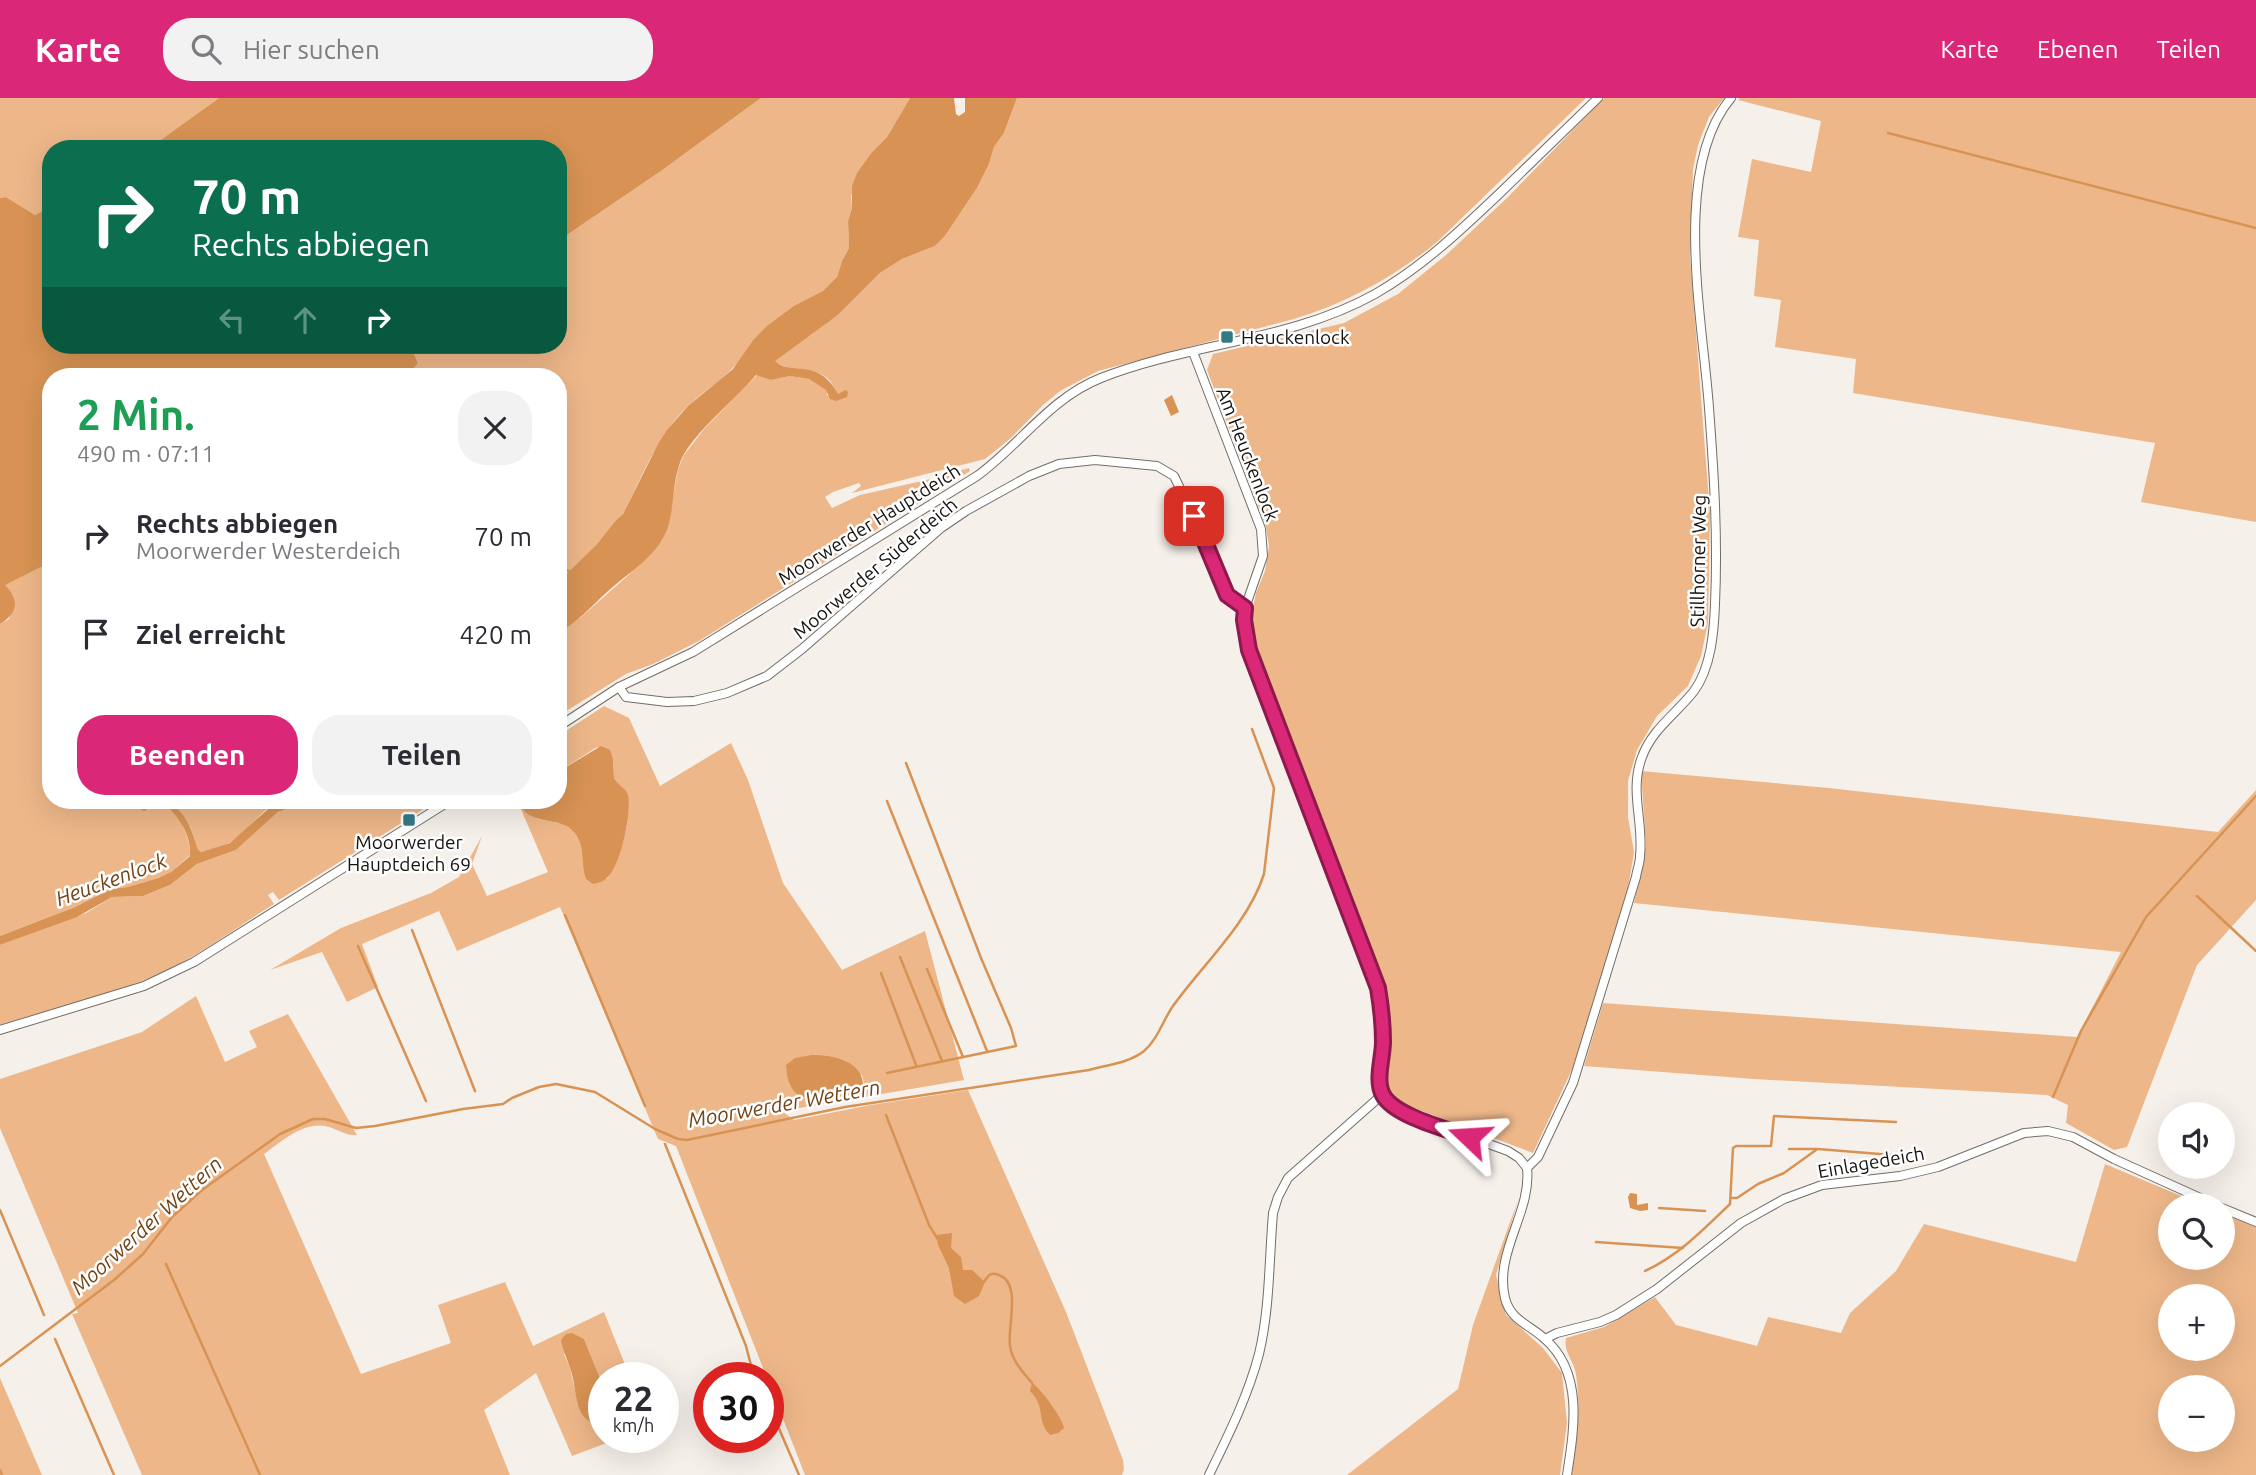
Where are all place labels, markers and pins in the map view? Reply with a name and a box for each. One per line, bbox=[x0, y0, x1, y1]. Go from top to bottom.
place label: Heuckenlock bbox=[1241, 326, 1350, 348]
marker: Heuckenlock bbox=[1219, 329, 1235, 345]
pin bbox=[1164, 486, 1224, 546]
marker: Moorwerder Hauptdeich 69 bbox=[401, 812, 417, 828]
place label: Moorwerder Hauptdeich 69 bbox=[347, 831, 471, 875]

